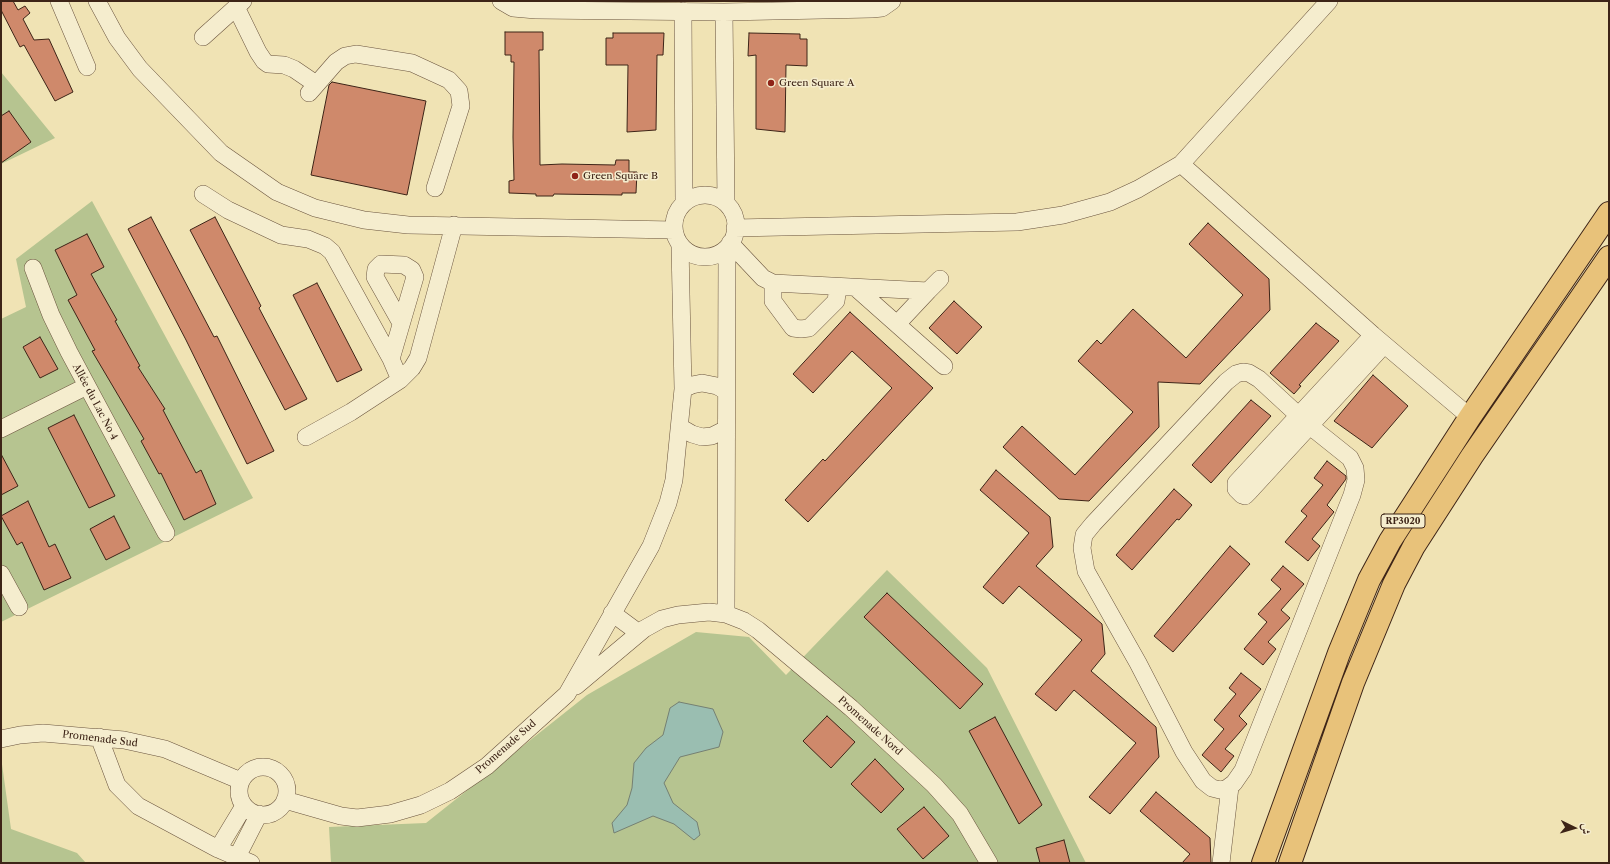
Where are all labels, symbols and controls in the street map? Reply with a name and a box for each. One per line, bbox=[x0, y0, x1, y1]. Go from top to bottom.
place label: Green Square A bbox=[779, 77, 854, 89]
marker: Green Square A bbox=[766, 78, 776, 88]
place label: Green Square B bbox=[583, 170, 658, 182]
marker: Green Square B bbox=[570, 171, 580, 181]
street label: Allée du Lac No 4 bbox=[70, 362, 120, 442]
road number: RP3020 bbox=[1381, 514, 1425, 528]
street label: Promenade Nord bbox=[836, 694, 904, 758]
street label: Promenade Sud bbox=[473, 718, 539, 776]
street label: Promenade Sud bbox=[62, 728, 138, 750]
north arrow bbox=[1554, 808, 1594, 848]
text: ش bbox=[1579, 823, 1593, 835]

